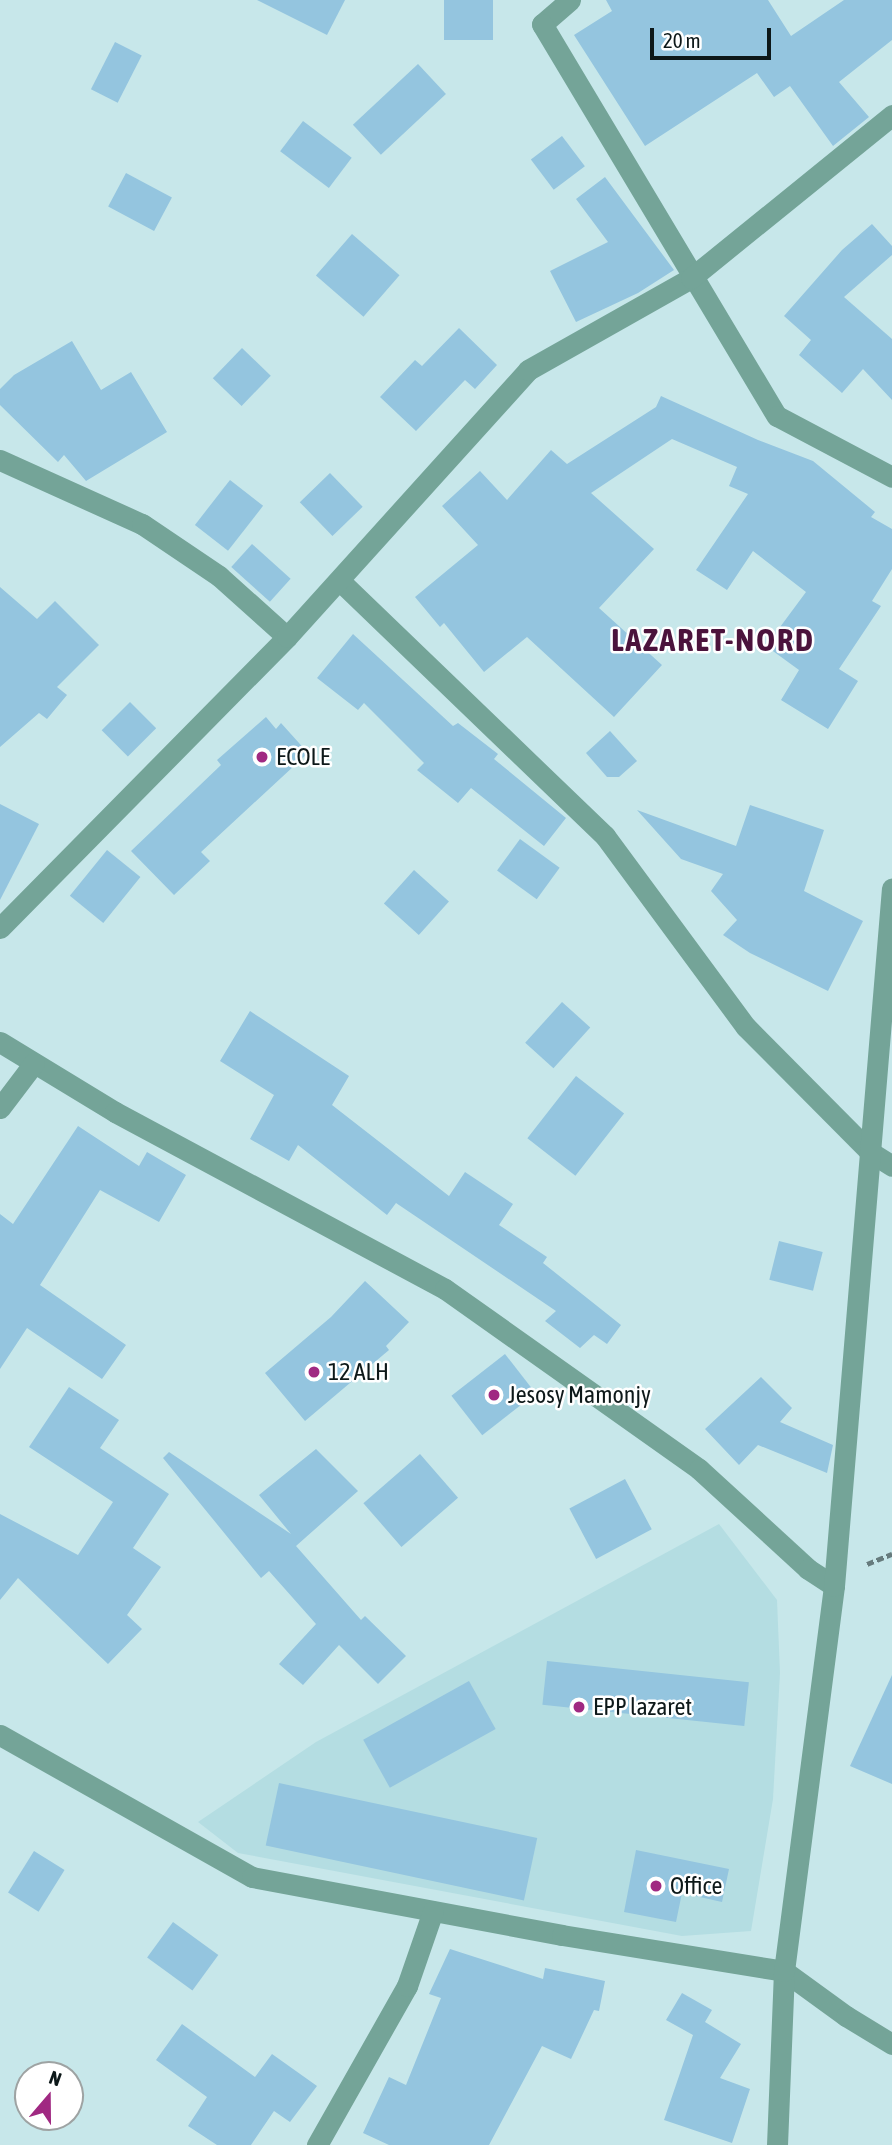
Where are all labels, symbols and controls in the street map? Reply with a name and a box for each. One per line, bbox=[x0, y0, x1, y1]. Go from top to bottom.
scale bar bbox=[654, 14, 775, 58]
text: 20 m bbox=[663, 28, 701, 52]
district label: LAZARET-NORD bbox=[613, 621, 813, 659]
place label: ECOLE bbox=[276, 743, 330, 771]
marker: ECOLE bbox=[254, 749, 270, 765]
place label: 12 ALH bbox=[328, 1358, 389, 1386]
marker: 12 ALH bbox=[306, 1364, 322, 1380]
place label: Jesosy Mamonjy bbox=[508, 1381, 651, 1409]
marker: Jesosy Mamonjy bbox=[486, 1387, 502, 1403]
place label: EPP lazaret bbox=[593, 1693, 692, 1721]
marker: EPP lazaret bbox=[571, 1699, 587, 1715]
place label: Office bbox=[670, 1872, 722, 1900]
marker: Office bbox=[648, 1878, 664, 1894]
north arrow bbox=[14, 2061, 84, 2131]
text: N bbox=[46, 2066, 65, 2090]

